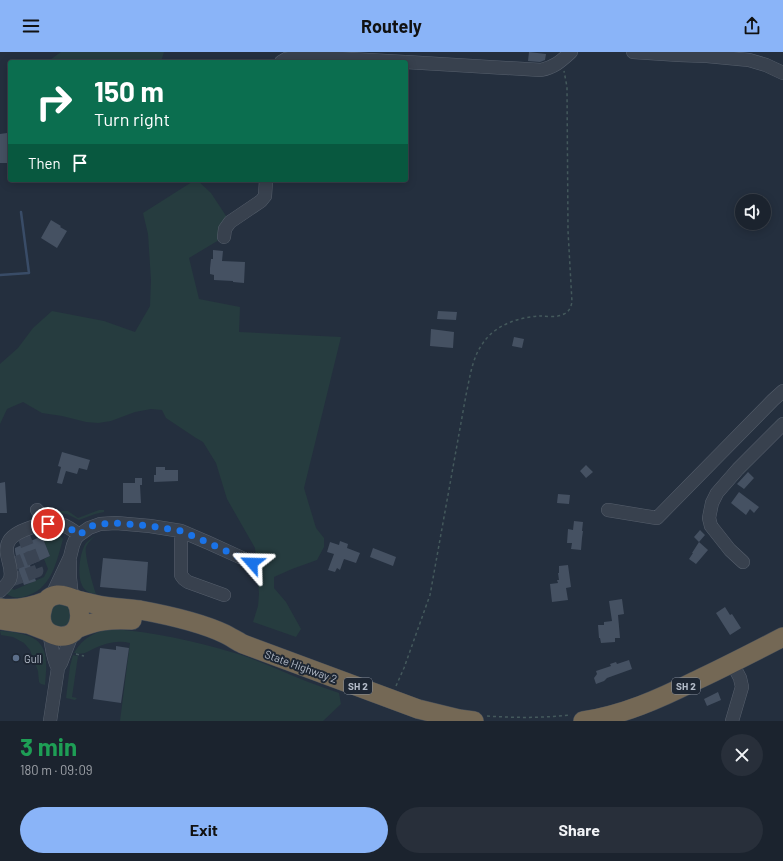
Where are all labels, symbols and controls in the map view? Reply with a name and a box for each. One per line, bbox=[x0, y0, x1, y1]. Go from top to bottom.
icon: menu bbox=[20, 15, 42, 37]
text: Routely bbox=[361, 15, 422, 37]
icon: share bbox=[741, 15, 763, 37]
text: 150 m bbox=[94, 74, 164, 108]
icon: right bbox=[28, 76, 80, 128]
text: Turn right bbox=[94, 108, 170, 130]
icon: arrive bbox=[69, 152, 91, 174]
text: Then bbox=[28, 154, 61, 172]
map controls bbox=[735, 194, 771, 230]
button: sound bbox=[735, 194, 771, 230]
pin bbox=[31, 507, 65, 541]
icon: arrive bbox=[37, 513, 59, 535]
position arrow bbox=[231, 542, 273, 584]
street label: State Highway 2 bbox=[263, 647, 339, 685]
place label: Gull bbox=[24, 652, 42, 665]
marker: Gull bbox=[11, 653, 21, 663]
road number: SH 2 bbox=[344, 678, 372, 694]
road number: SH 2 bbox=[672, 678, 700, 694]
text: 3 min bbox=[20, 732, 77, 761]
button: close bbox=[721, 734, 763, 776]
text: 180 m · 09:09 bbox=[20, 762, 93, 778]
button: Exit bbox=[20, 807, 388, 853]
button: Share bbox=[396, 807, 763, 853]

